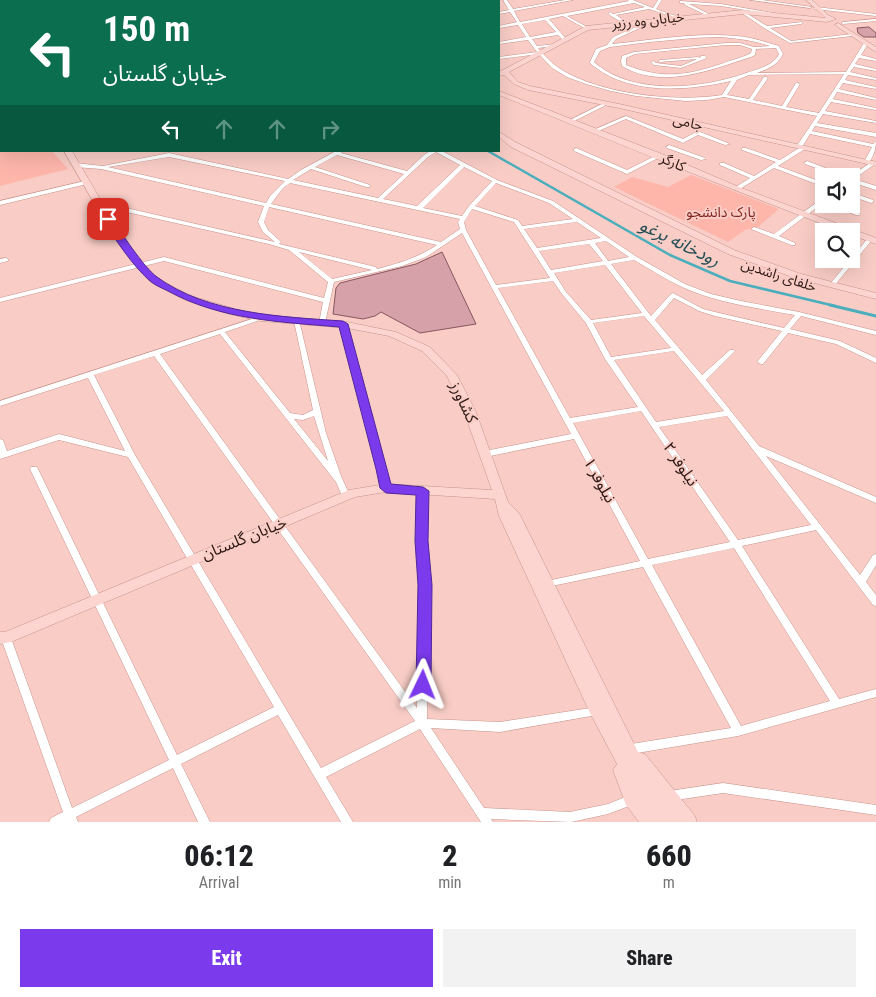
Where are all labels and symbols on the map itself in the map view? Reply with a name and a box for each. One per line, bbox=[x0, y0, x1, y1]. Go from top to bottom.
street label: خیابان وه رزیر bbox=[610, 8, 685, 33]
street label: جامی bbox=[671, 111, 704, 134]
street label: کارگر bbox=[657, 149, 688, 175]
pin bbox=[87, 198, 129, 240]
park label: پارک دانشجو bbox=[686, 204, 756, 222]
water label: رودخانه یرغو bbox=[636, 214, 724, 271]
street label: خلفای راشدین bbox=[739, 255, 819, 296]
street label: کشاورز bbox=[446, 377, 482, 426]
street label: نیلوفر ۲ bbox=[659, 438, 703, 490]
street label: نیلوفر ۱ bbox=[580, 454, 620, 506]
street label: خیابان گلستان bbox=[199, 512, 289, 564]
position arrow bbox=[396, 658, 448, 710]

